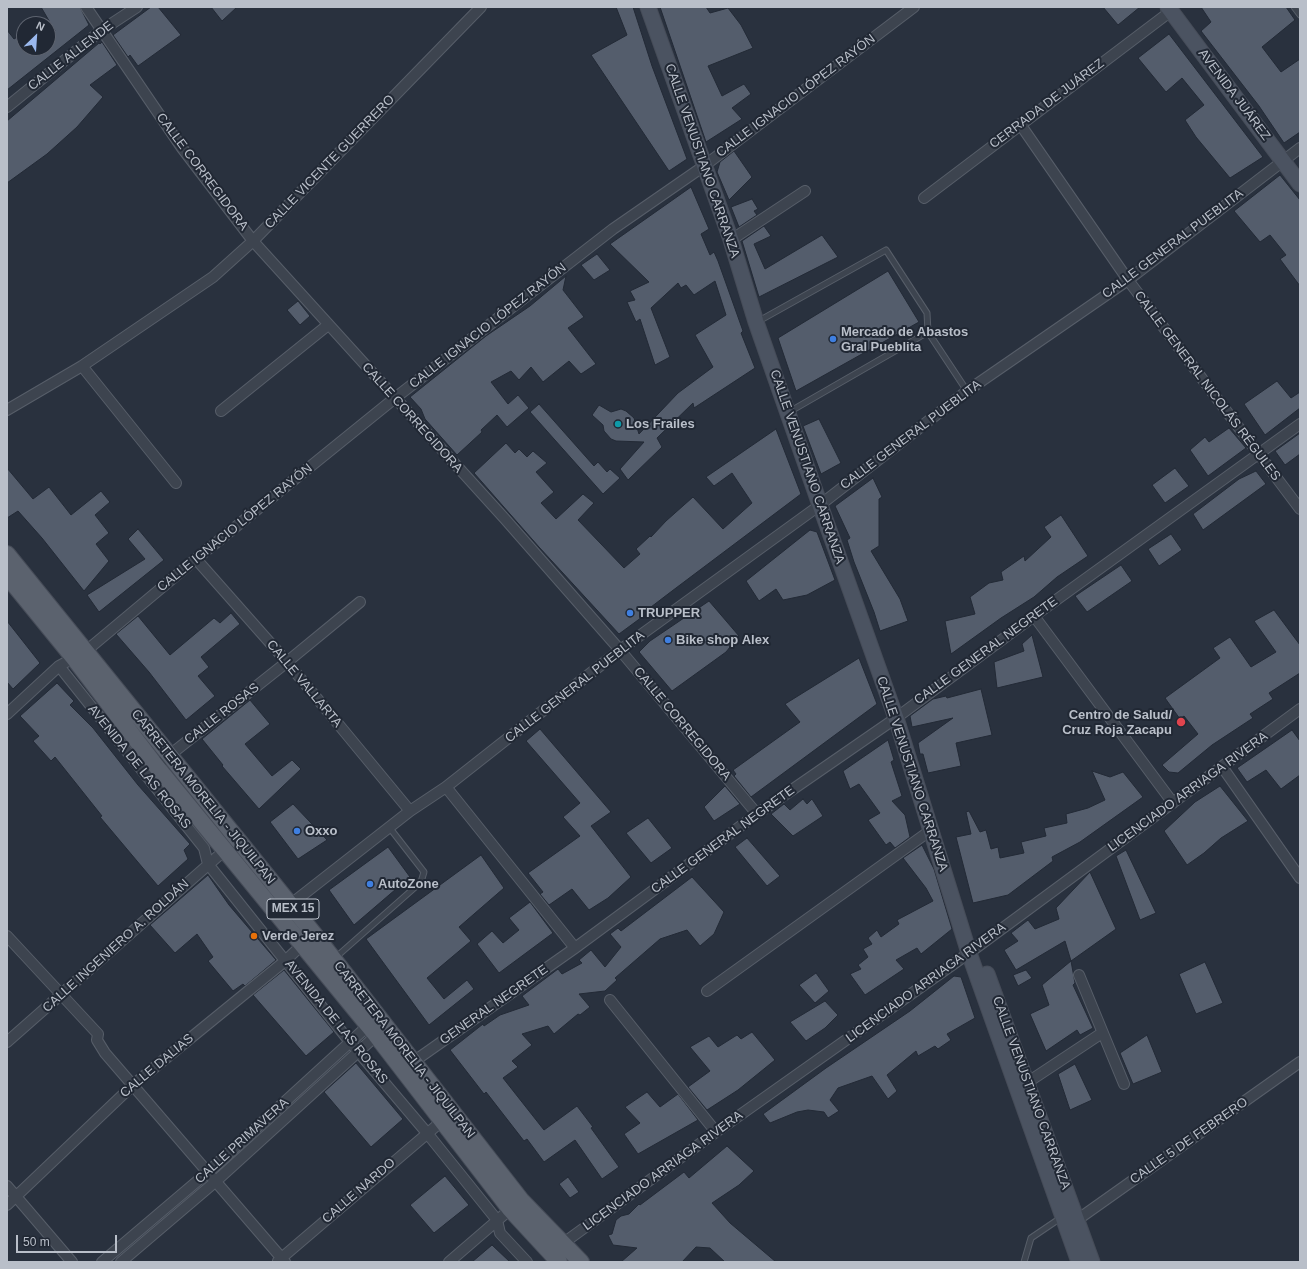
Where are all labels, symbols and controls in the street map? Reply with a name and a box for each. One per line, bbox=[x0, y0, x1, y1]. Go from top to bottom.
north arrow bbox=[16, 16, 56, 56]
street label: CALLE ALLENDE bbox=[25, 18, 117, 94]
street label: CALLE IGNACIO LÓPEZ RAYÓN bbox=[714, 31, 878, 161]
street label: AVENIDA JUÁREZ bbox=[1195, 46, 1273, 144]
street label: CERRADA DE JUÁREZ bbox=[987, 56, 1107, 152]
street label: CALLE VENUSTIANO CARRANZA bbox=[661, 62, 743, 260]
street label: CALLE VICENTE GUERRERO bbox=[262, 92, 398, 232]
street label: CALLE CORREGIDORA bbox=[153, 110, 251, 234]
street label: CALLE GENERAL PUEBLITA bbox=[1099, 186, 1247, 302]
street label: CALLE IGNACIO LÓPEZ RAYÓN bbox=[406, 260, 570, 392]
street label: CALLE GENERAL NICOLÁS RÉGULES bbox=[1131, 288, 1283, 484]
place label: Mercado de Abastos Gral Pueblita bbox=[841, 324, 968, 355]
marker: Mercado de Abastos Gral Pueblita bbox=[828, 334, 838, 344]
street label: CALLE CORREGIDORA bbox=[358, 360, 466, 476]
street label: CALLE VENUSTIANO CARRANZA bbox=[766, 368, 848, 566]
street label: CALLE GENERAL PUEBLITA bbox=[837, 377, 985, 493]
place label: Los Frailes bbox=[626, 416, 695, 432]
marker: Los Frailes bbox=[613, 419, 623, 429]
street label: CALLE IGNACIO LÓPEZ RAYÓN bbox=[154, 461, 316, 595]
street label: CALLE GENERAL NEGRETE bbox=[911, 594, 1061, 708]
place label: TRUPPER bbox=[638, 605, 700, 621]
marker: TRUPPER bbox=[625, 608, 635, 618]
street label: CALLE GENERAL PUEBLITA bbox=[502, 628, 648, 746]
place label: Bike shop Alex bbox=[676, 632, 769, 648]
marker: Bike shop Alex bbox=[663, 635, 673, 645]
street label: CALLE VALLARTA bbox=[263, 637, 345, 731]
street label: CALLE CORREGIDORA bbox=[630, 664, 734, 784]
street label: CALLE VENUSTIANO CARRANZA bbox=[873, 674, 951, 874]
street label: CALLE ROSAS bbox=[182, 680, 262, 748]
street label: AVENIDA DE LAS ROSAS bbox=[84, 702, 194, 832]
street label: CARRETERA MORELIA - JIQUILPAN bbox=[128, 707, 278, 887]
place label: Centro de Salud/ Cruz Roja Zacapu bbox=[1062, 707, 1172, 738]
marker: Centro de Salud/ Cruz Roja Zacapu bbox=[1175, 716, 1187, 728]
street label: LICENCIADO ARRIAGA RIVERA bbox=[1105, 729, 1271, 855]
street label: CALLE GENERAL NEGRETE bbox=[648, 783, 798, 897]
place label: Oxxo bbox=[305, 823, 338, 839]
marker: Oxxo bbox=[292, 826, 302, 836]
street label: CALLE INGENIERO A. ROLDÁN bbox=[40, 876, 192, 1016]
place label: AutoZone bbox=[378, 876, 439, 892]
marker: AutoZone bbox=[365, 879, 375, 889]
road number: MEX 15 bbox=[267, 899, 319, 919]
street label: LICENCIADO ARRIAGA RIVERA bbox=[843, 920, 1009, 1046]
place label: Verde Jerez bbox=[262, 928, 334, 944]
marker: Verde Jerez bbox=[249, 931, 259, 941]
street label: AVENIDA DE LAS ROSAS bbox=[281, 957, 391, 1087]
street label: CARRETERA MORELIA - JIQUILPAN bbox=[330, 958, 478, 1142]
street label: GENERAL NEGRETE bbox=[437, 962, 551, 1048]
street label: CALLE VENUSTIANO CARRANZA bbox=[989, 994, 1073, 1192]
street label: CALLE DALIAS bbox=[117, 1031, 197, 1101]
street label: CALLE 5 DE FEBRERO bbox=[1127, 1094, 1251, 1188]
street label: CALLE PRIMAVERA bbox=[192, 1095, 292, 1187]
street label: LICENCIADO ARRIAGA RIVERA bbox=[580, 1108, 746, 1234]
street label: CALLE NARDO bbox=[319, 1155, 399, 1227]
scale bar bbox=[18, 1227, 119, 1253]
text: 50 m bbox=[23, 1235, 50, 1249]

